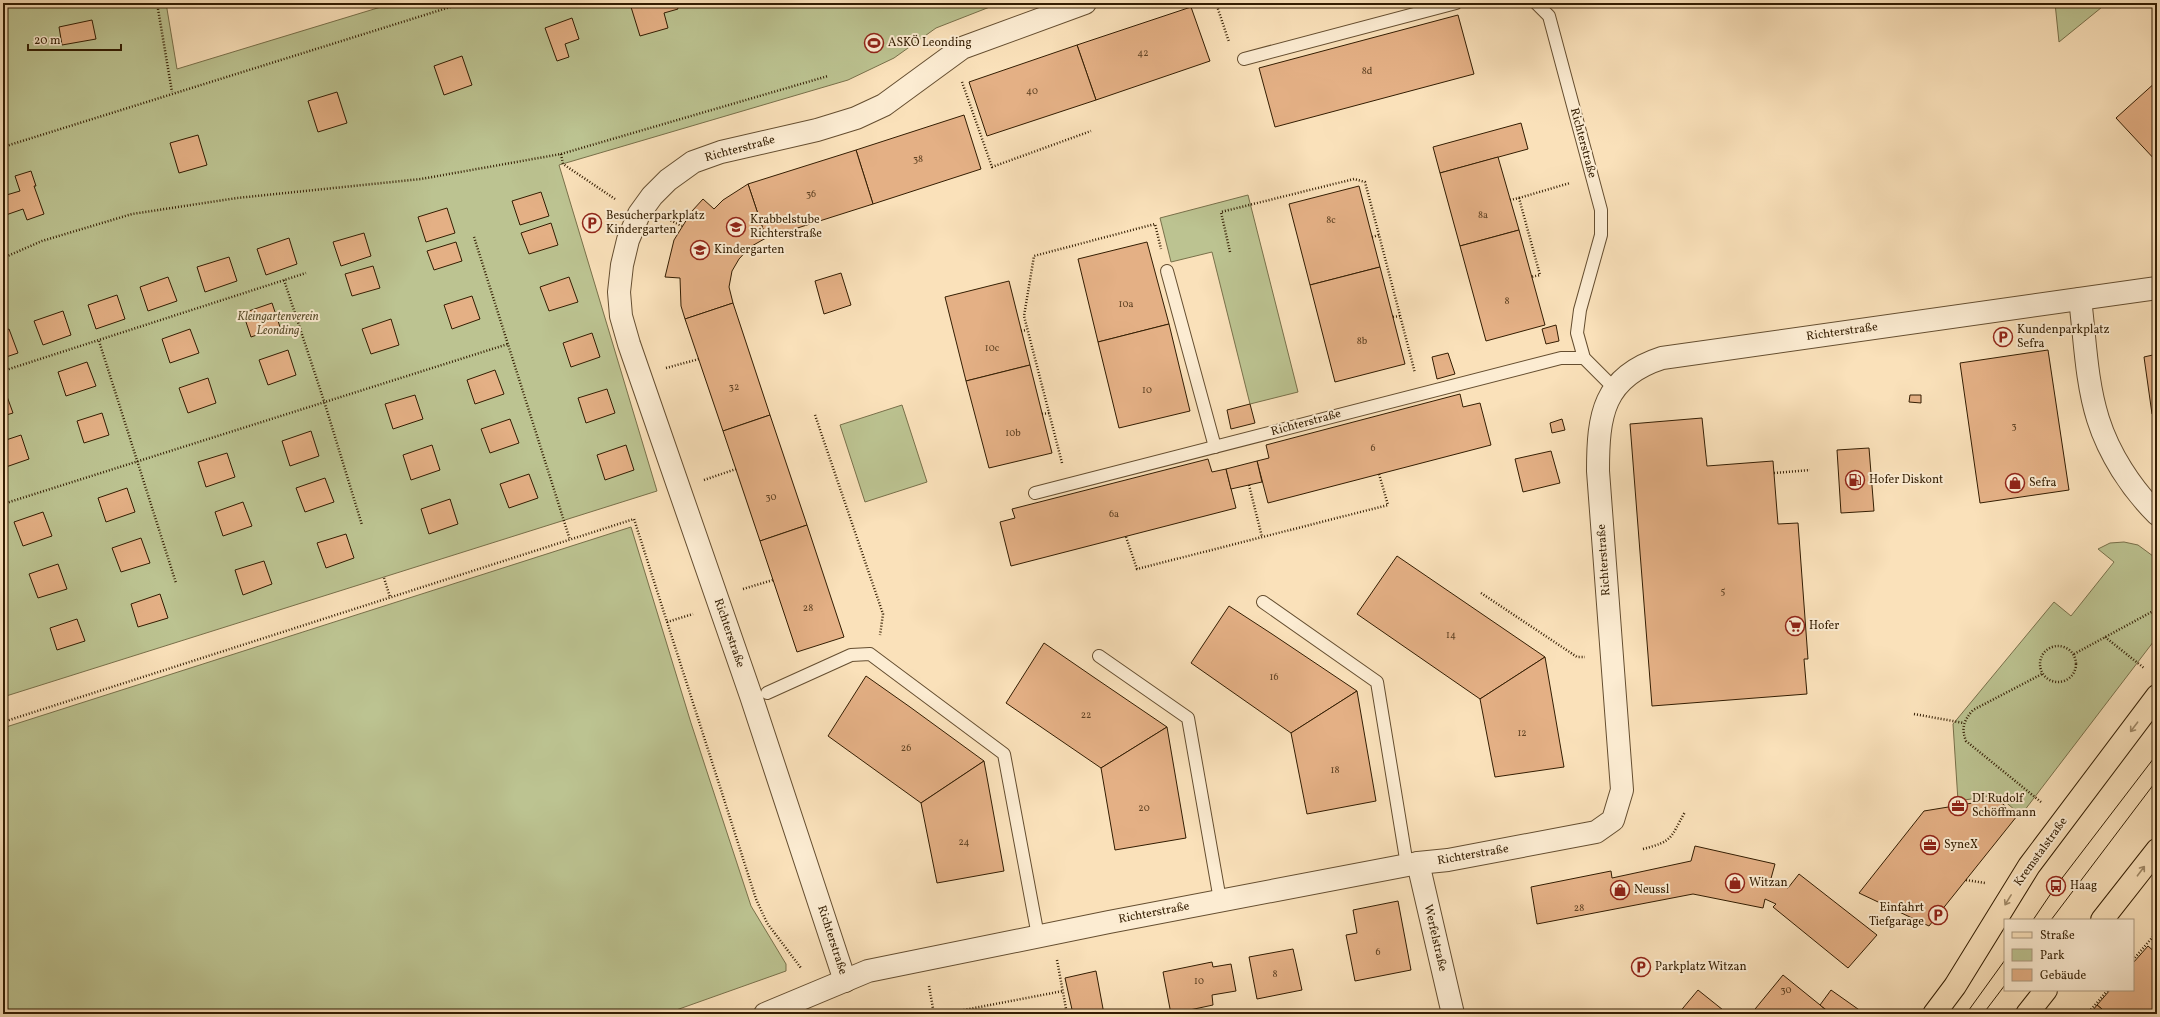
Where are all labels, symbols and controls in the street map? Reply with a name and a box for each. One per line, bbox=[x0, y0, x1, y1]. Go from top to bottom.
scale bar bbox=[28, 26, 121, 52]
sports icon: ASKÖ Leonding bbox=[863, 32, 885, 54]
text: 20 m bbox=[34, 33, 61, 49]
place label: ASKÖ Leonding bbox=[888, 34, 972, 51]
house number: 42 bbox=[1137, 46, 1149, 60]
house number: 8d bbox=[1362, 64, 1373, 78]
house number: 40 bbox=[1026, 84, 1038, 98]
street label: Richterstraße bbox=[1566, 106, 1600, 180]
street label: Richterstraße bbox=[703, 132, 777, 166]
house number: 38 bbox=[913, 152, 923, 166]
house number: 36 bbox=[806, 187, 816, 201]
place label: Besucherparkplatz Kindergarten bbox=[606, 208, 705, 238]
house number: 8a bbox=[1478, 208, 1488, 222]
parking icon: Besucherparkplatz Kindergarten bbox=[581, 212, 603, 234]
place label: Krabbelstube Richterstraße bbox=[750, 212, 822, 242]
house number: 8c bbox=[1326, 213, 1336, 227]
school or university icon: Krabbelstube Richterstraße bbox=[725, 216, 747, 238]
school or university icon: Kindergarten bbox=[689, 239, 711, 261]
place label: Kindergarten bbox=[714, 242, 784, 258]
house number: 8 bbox=[1504, 294, 1510, 308]
house number: 10a bbox=[1119, 297, 1133, 311]
park label: Kleingartenverein Leonding bbox=[237, 309, 319, 339]
street label: Richterstraße bbox=[1805, 319, 1879, 345]
place label: Kundenparkplatz Sefra bbox=[2017, 322, 2109, 352]
parking icon: Kundenparkplatz Sefra bbox=[1992, 326, 2014, 348]
house number: 8b bbox=[1357, 334, 1368, 348]
house number: 10c bbox=[985, 341, 1000, 355]
house number: 32 bbox=[729, 380, 739, 394]
house number: 10 bbox=[1142, 383, 1152, 397]
street label: Richterstraße bbox=[1269, 406, 1343, 440]
house number: 3 bbox=[2011, 419, 2017, 433]
house number: 10b bbox=[1005, 426, 1021, 440]
house number: 6 bbox=[1370, 441, 1376, 455]
fuel station icon: Hofer Diskont bbox=[1844, 469, 1866, 491]
place label: Hofer Diskont bbox=[1869, 472, 1943, 488]
shop icon: Sefra bbox=[2004, 472, 2026, 494]
place label: Sefra bbox=[2029, 475, 2056, 491]
house number: 30 bbox=[766, 490, 776, 504]
house number: 6a bbox=[1109, 507, 1119, 521]
street label: Richterstraße bbox=[1593, 523, 1614, 597]
house number: 5 bbox=[1721, 584, 1726, 598]
street label: Richterstraße bbox=[710, 596, 748, 670]
house number: 28 bbox=[803, 601, 813, 615]
supermarket icon: Hofer bbox=[1784, 615, 1806, 637]
place label: Hofer bbox=[1809, 618, 1839, 634]
house number: 14 bbox=[1446, 628, 1456, 642]
house number: 16 bbox=[1270, 670, 1278, 684]
house number: 22 bbox=[1081, 708, 1091, 722]
one-way arrow bbox=[2129, 722, 2138, 733]
house number: 12 bbox=[1517, 726, 1527, 740]
house number: 26 bbox=[901, 741, 911, 755]
house number: 18 bbox=[1331, 763, 1339, 777]
place label: DI Rudolf Schöffmann bbox=[1972, 791, 2036, 821]
office icon: DI Rudolf Schöffmann bbox=[1947, 795, 1969, 817]
house number: 20 bbox=[1138, 801, 1150, 815]
street label: Kremstalstraße bbox=[2011, 814, 2072, 890]
office icon: SyneX bbox=[1919, 834, 1941, 856]
house number: 24 bbox=[958, 835, 970, 849]
place label: SyneX bbox=[1944, 837, 1978, 853]
street label: Richterstraße bbox=[1436, 841, 1510, 869]
one-way arrow bbox=[2137, 865, 2145, 876]
shop icon: Witzan bbox=[1724, 872, 1746, 894]
place label: Witzan bbox=[1749, 875, 1788, 891]
bus stop icon: Haag bbox=[2045, 875, 2067, 897]
place label: Haag bbox=[2070, 878, 2097, 894]
shop icon: Neussl bbox=[1609, 879, 1631, 901]
place label: Neussl bbox=[1634, 882, 1670, 898]
one-way arrow bbox=[2003, 894, 2011, 906]
street label: Richterstraße bbox=[1117, 898, 1191, 928]
place label: Einfahrt Tiefgarage bbox=[1869, 900, 1924, 930]
house number: 28 bbox=[1574, 901, 1584, 915]
street label: Richterstraße bbox=[813, 903, 851, 977]
street label: Werfelstraße bbox=[1420, 903, 1451, 973]
parking icon: Einfahrt Tiefgarage bbox=[1927, 904, 1949, 926]
legend bbox=[2004, 919, 2134, 991]
text: Straße bbox=[2040, 928, 2075, 944]
house number: 6 bbox=[1375, 945, 1381, 959]
text: Park bbox=[2040, 948, 2065, 964]
parking icon: Parkplatz Witzan bbox=[1630, 956, 1652, 978]
place label: Parkplatz Witzan bbox=[1655, 959, 1747, 975]
house number: 8 bbox=[1272, 967, 1278, 981]
text: Gebäude bbox=[2040, 968, 2087, 984]
house number: 10 bbox=[1194, 974, 1204, 988]
house number: 30 bbox=[1781, 983, 1791, 997]

